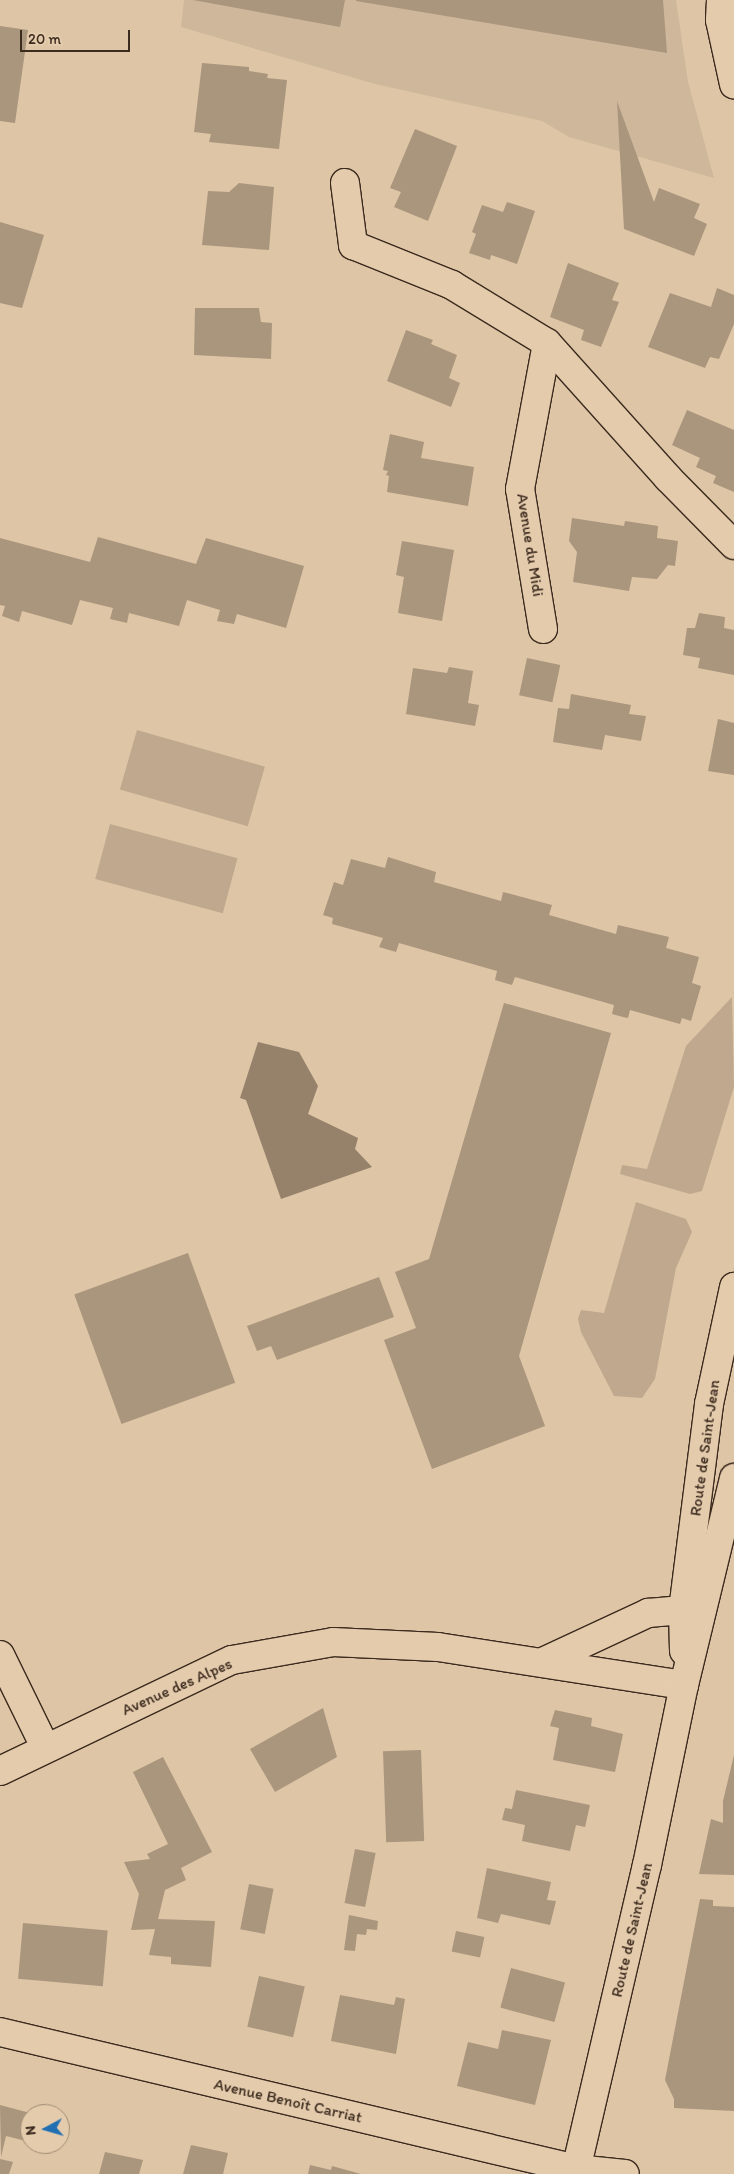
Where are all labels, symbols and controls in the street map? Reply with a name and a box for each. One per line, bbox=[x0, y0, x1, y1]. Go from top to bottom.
scale bar bbox=[22, 20, 132, 52]
text: 20 m bbox=[28, 30, 61, 48]
street label: Avenue du Midi bbox=[512, 492, 548, 598]
street label: Route de Saint-Jean bbox=[686, 1378, 724, 1518]
street label: Avenue des Alpes bbox=[119, 1654, 235, 1720]
street label: Route de Saint-Jean bbox=[607, 1860, 657, 2000]
street label: Avenue Benoît Carriat bbox=[212, 2075, 364, 2127]
north arrow bbox=[20, 2104, 70, 2154]
text: N bbox=[22, 2125, 40, 2136]

